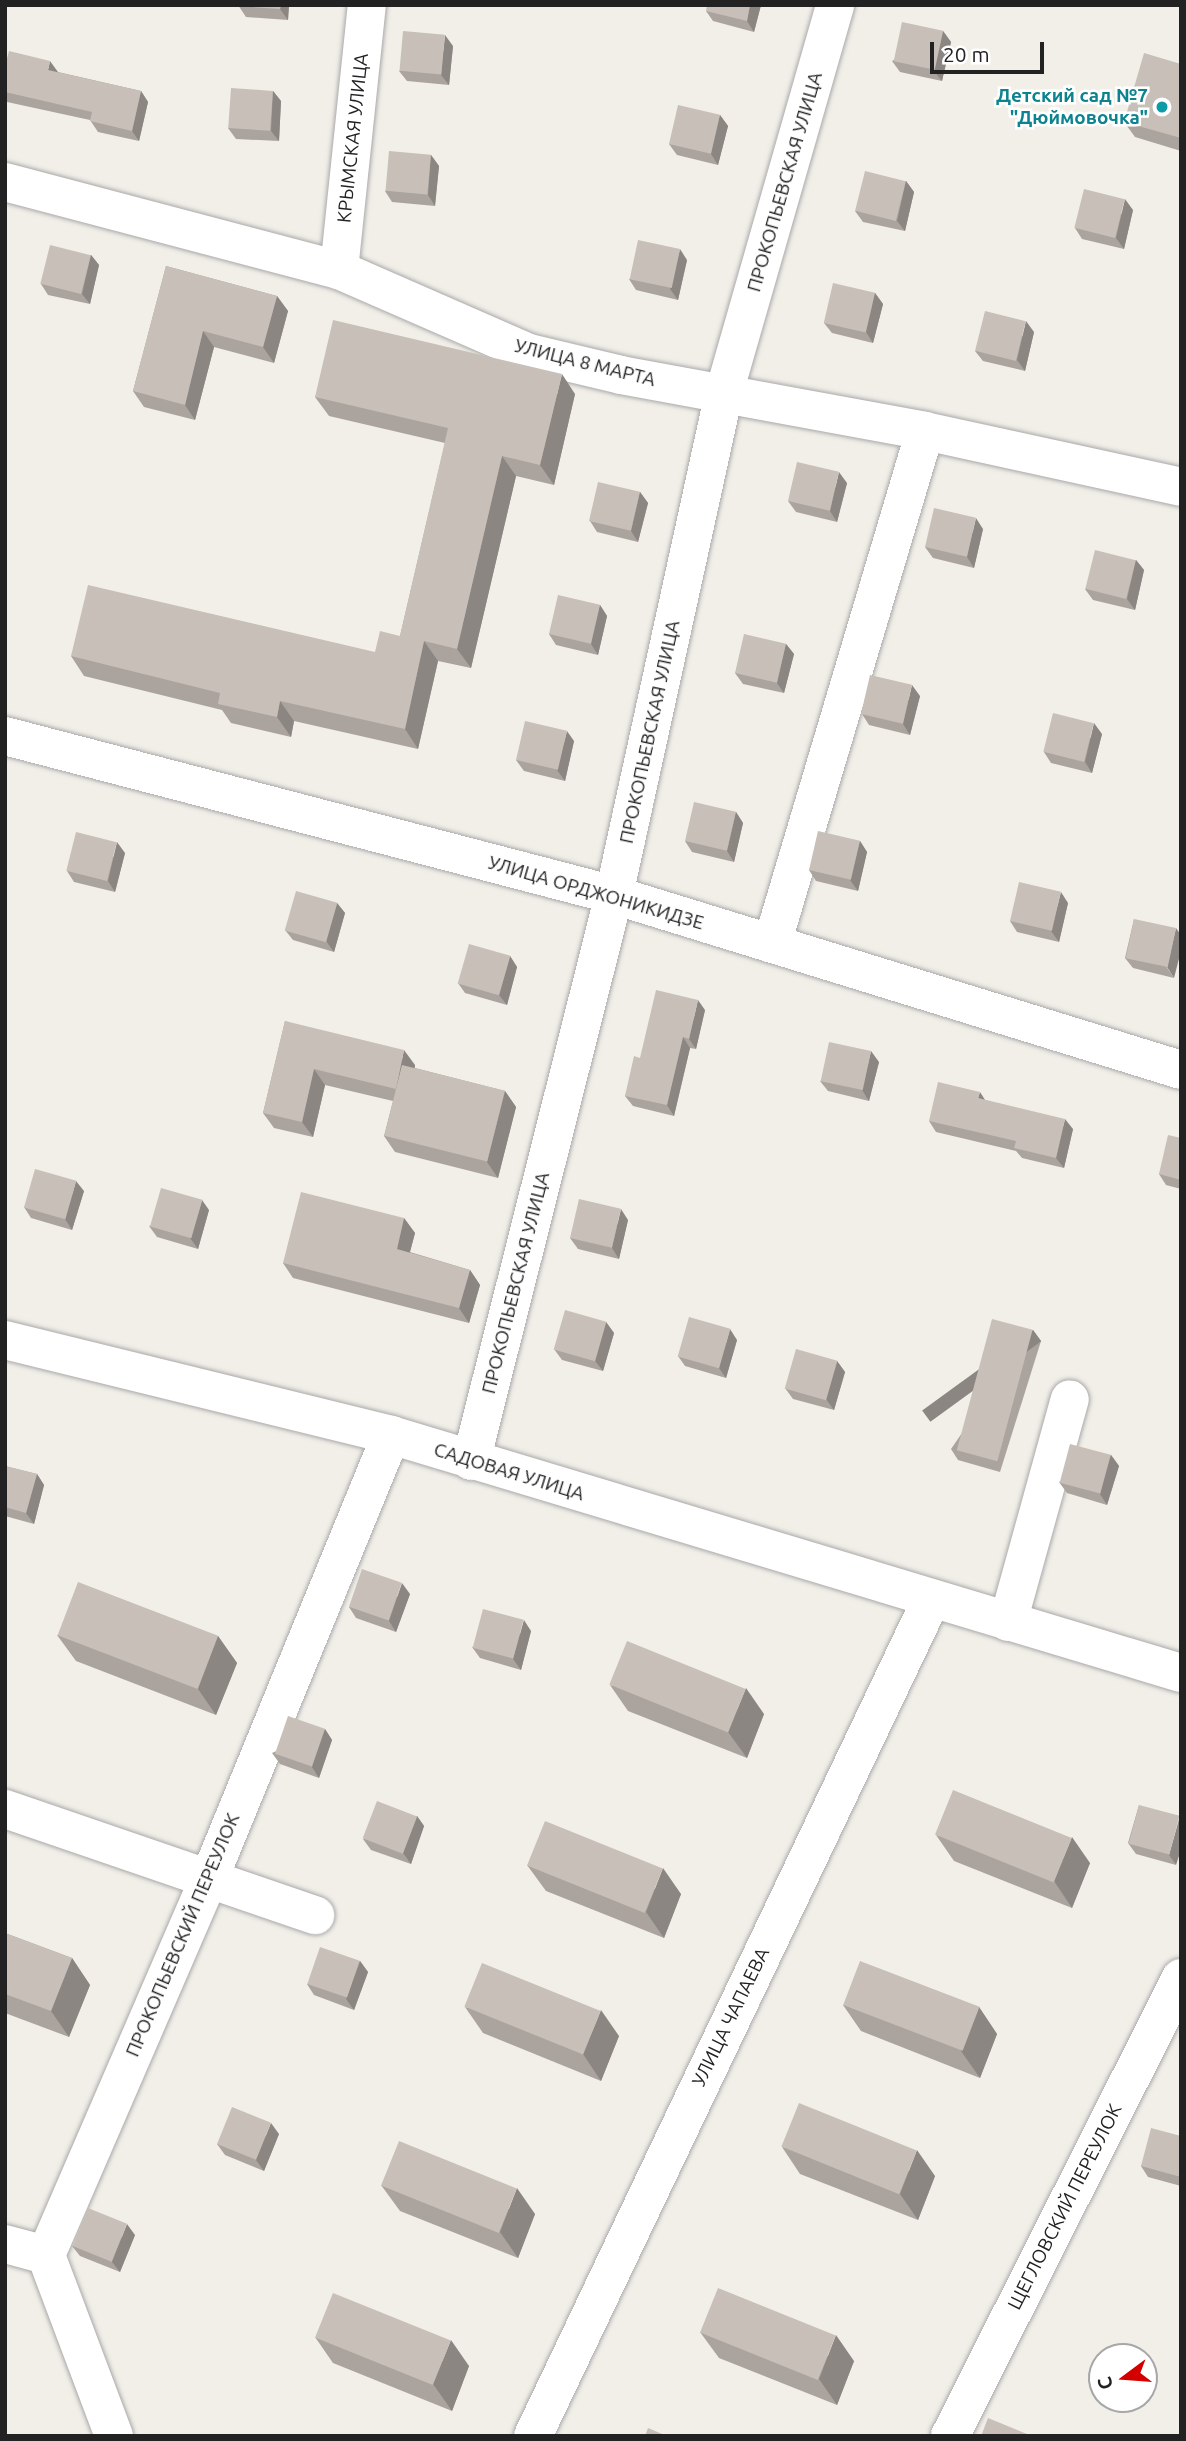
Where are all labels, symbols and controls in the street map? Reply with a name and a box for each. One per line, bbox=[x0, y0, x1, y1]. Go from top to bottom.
scale bar bbox=[934, 28, 1048, 72]
text: 20 m bbox=[943, 42, 990, 66]
street label: КРЫМСКАЯ УЛИЦА bbox=[333, 52, 373, 224]
street label: ПРОКОПЬЕВСКАЯ УЛИЦА bbox=[743, 69, 827, 295]
place label: Детский сад №7 "Дюймовочка" bbox=[996, 85, 1148, 129]
marker: Детский сад №7 "Дюймовочка" bbox=[1154, 99, 1170, 115]
street label: УЛИЦА 8 МАРТА bbox=[512, 334, 658, 392]
street label: ПРОКОПЬЕВСКАЯ УЛИЦА bbox=[615, 618, 685, 846]
street label: УЛИЦА ОРДЖОНИКИДЗЕ bbox=[486, 851, 706, 935]
street label: ПРОКОПЬЕВСКАЯ УЛИЦА bbox=[477, 1170, 555, 1396]
street label: САДОВАЯ УЛИЦА bbox=[431, 1438, 587, 1506]
street label: ПРОКОПЬЕВСКИЙ ПЕРЕУЛОК bbox=[121, 1810, 245, 2060]
street label: УЛИЦА ЧАПАЕВА bbox=[688, 1944, 774, 2090]
street label: ЩЕГЛОВСКИЙ ПЕРЕУЛОК bbox=[1003, 2100, 1127, 2314]
north arrow bbox=[1088, 2343, 1158, 2413]
text: С bbox=[1092, 2374, 1117, 2392]

